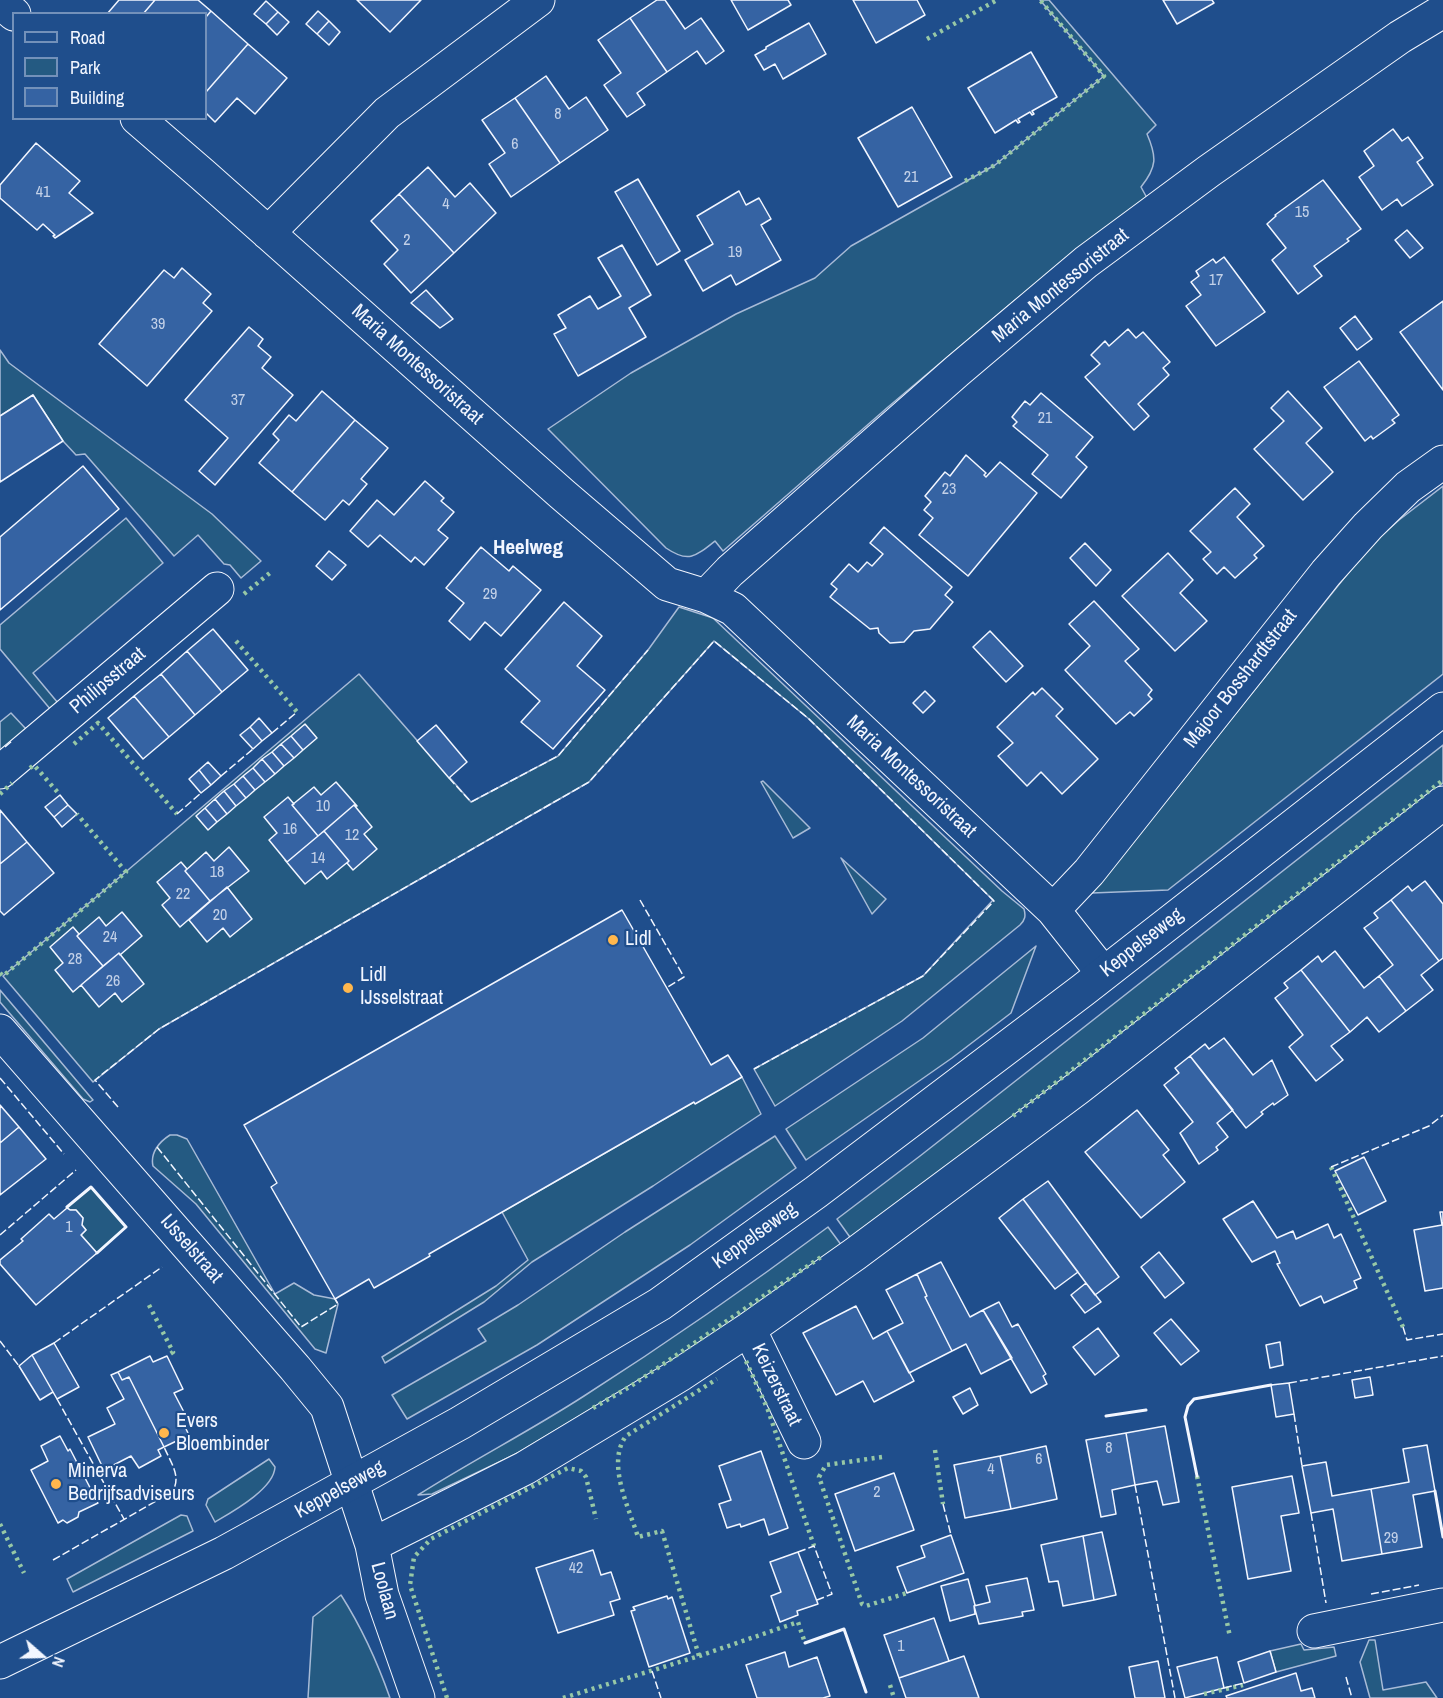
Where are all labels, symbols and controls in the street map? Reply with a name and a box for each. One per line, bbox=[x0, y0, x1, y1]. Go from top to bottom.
legend bbox=[12, 12, 207, 120]
text: Road bbox=[70, 25, 105, 50]
text: Park bbox=[70, 55, 100, 80]
text: Building bbox=[70, 85, 124, 110]
house number: 8 bbox=[554, 105, 562, 125]
house number: 6 bbox=[511, 135, 519, 155]
house number: 21 bbox=[904, 168, 918, 188]
house number: 41 bbox=[36, 183, 50, 203]
house number: 4 bbox=[442, 195, 450, 215]
house number: 15 bbox=[1295, 203, 1309, 223]
street label: Maria Montessoristraat bbox=[988, 224, 1134, 348]
house number: 2 bbox=[403, 231, 411, 251]
house number: 19 bbox=[728, 243, 742, 263]
house number: 17 bbox=[1209, 271, 1223, 291]
street label: Maria Montessoristraat bbox=[346, 300, 488, 430]
house number: 39 bbox=[151, 315, 165, 335]
house number: 37 bbox=[231, 391, 245, 411]
house number: 21 bbox=[1038, 409, 1052, 429]
house number: 23 bbox=[942, 480, 956, 500]
district label: Heelweg bbox=[493, 535, 563, 561]
house number: 29 bbox=[483, 585, 497, 605]
street label: Majoor Bosshardtstraat bbox=[1179, 605, 1303, 753]
street label: Philipsstraat bbox=[65, 643, 151, 719]
street label: Maria Montessoristraat bbox=[841, 711, 981, 843]
house number: 10 bbox=[316, 797, 330, 817]
house number: 16 bbox=[283, 820, 297, 840]
house number: 12 bbox=[345, 826, 359, 846]
house number: 14 bbox=[311, 849, 325, 869]
house number: 18 bbox=[210, 863, 224, 883]
house number: 22 bbox=[176, 885, 190, 905]
street label: Keppelseweg bbox=[1096, 903, 1188, 983]
house number: 20 bbox=[213, 906, 227, 926]
house number: 24 bbox=[103, 928, 117, 948]
place label: Lidl bbox=[625, 928, 651, 952]
marker: Lidl bbox=[606, 933, 620, 947]
house number: 28 bbox=[68, 950, 82, 970]
place label: Lidl IJsselstraat bbox=[360, 964, 443, 1011]
house number: 26 bbox=[106, 972, 120, 992]
marker: Lidl IJsselstraat bbox=[341, 981, 355, 995]
street label: Keppelseweg bbox=[708, 1197, 802, 1275]
street label: IJsselstraat bbox=[155, 1210, 227, 1288]
house number: 1 bbox=[65, 1218, 73, 1238]
street label: Keizerstraat bbox=[746, 1340, 806, 1430]
place label: Evers Bloembinder bbox=[176, 1410, 269, 1457]
marker: Evers Bloembinder bbox=[157, 1426, 171, 1440]
house number: 8 bbox=[1105, 1439, 1113, 1459]
house number: 6 bbox=[1035, 1450, 1043, 1470]
street label: Keppelseweg bbox=[291, 1456, 389, 1524]
place label: Minerva Bedrijfsadviseurs bbox=[68, 1460, 195, 1507]
house number: 4 bbox=[987, 1460, 995, 1480]
marker: Minerva Bedrijfsadviseurs bbox=[49, 1477, 63, 1491]
house number: 2 bbox=[873, 1483, 881, 1503]
house number: 29 bbox=[1384, 1529, 1398, 1549]
house number: 42 bbox=[569, 1559, 583, 1579]
street label: Loolaan bbox=[365, 1560, 403, 1622]
north arrow bbox=[12, 1626, 72, 1686]
house number: 1 bbox=[897, 1637, 905, 1657]
text: N bbox=[47, 1654, 71, 1670]

